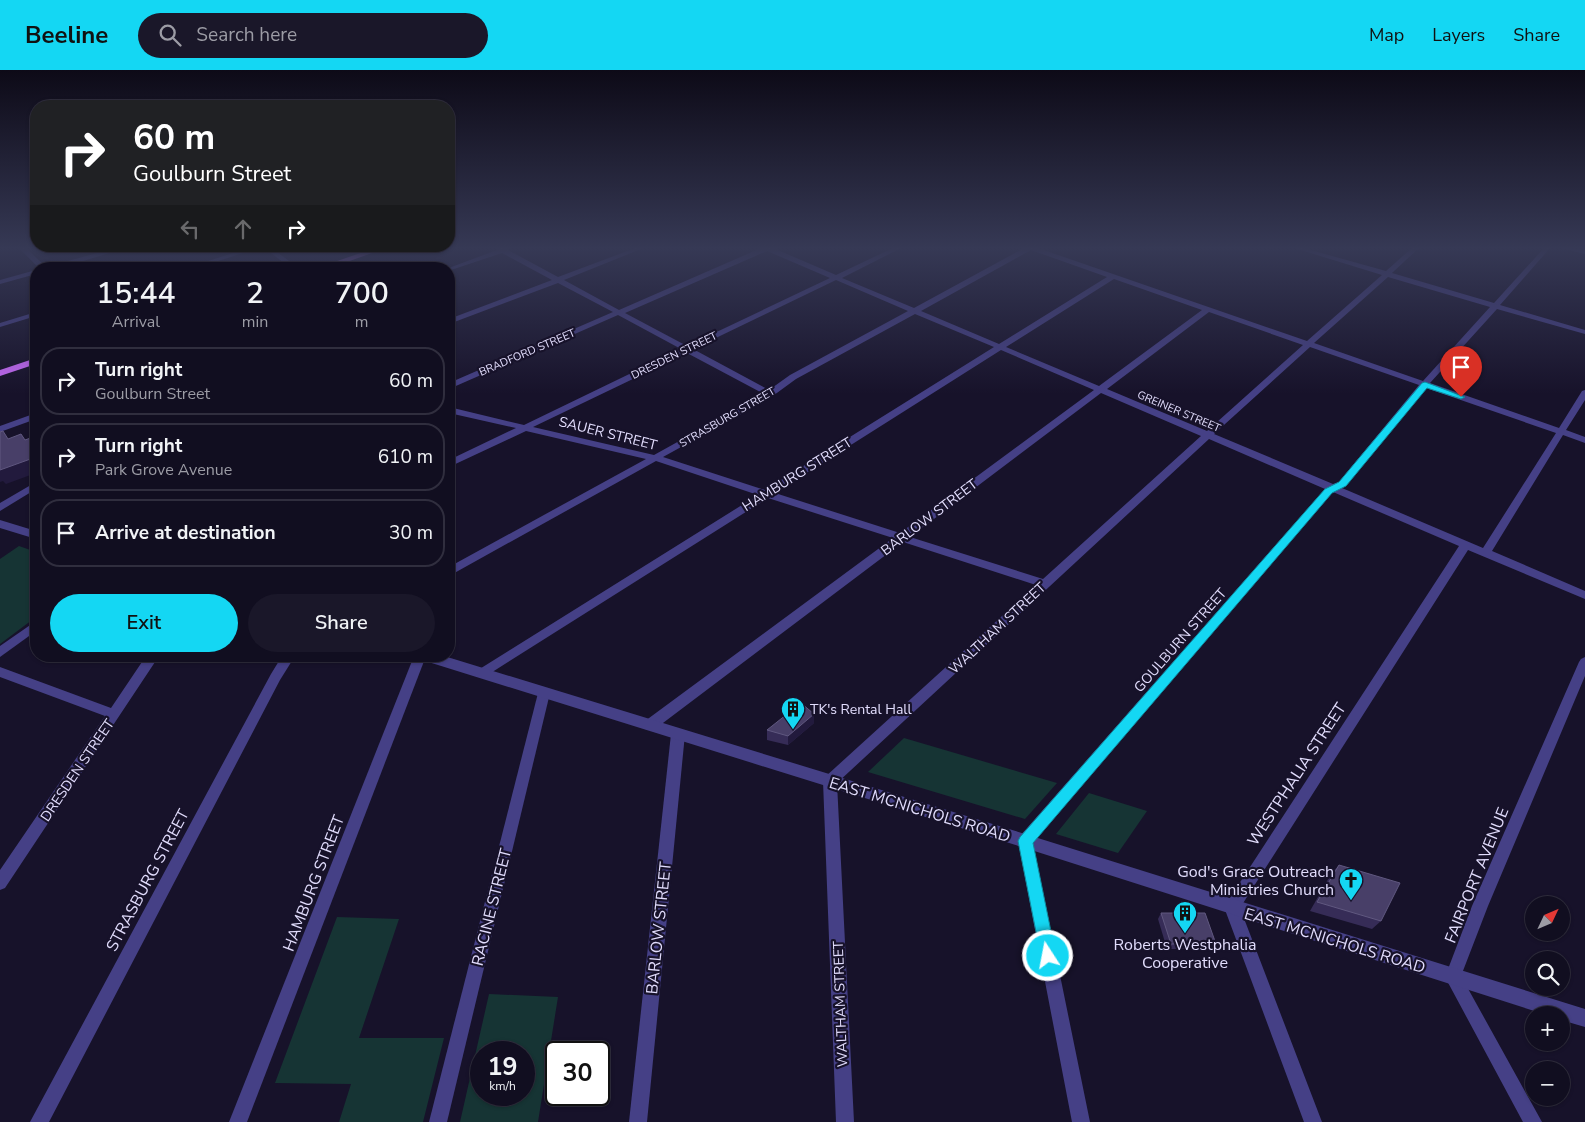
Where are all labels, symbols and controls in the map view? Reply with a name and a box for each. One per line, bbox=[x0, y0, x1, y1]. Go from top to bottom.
search box bbox=[138, 13, 488, 58]
text: Beeline bbox=[25, 19, 108, 51]
icon: search bbox=[156, 21, 184, 49]
text: Search here bbox=[196, 22, 297, 48]
text: Map bbox=[1369, 23, 1404, 47]
text: Layers bbox=[1432, 23, 1485, 47]
text: Share bbox=[1513, 23, 1560, 47]
text: 60 m bbox=[133, 114, 215, 161]
icon: right bbox=[50, 120, 115, 185]
text: Goulburn Street bbox=[133, 159, 291, 189]
icon: left bbox=[176, 215, 204, 243]
icon: ahead bbox=[229, 215, 257, 243]
icon: right bbox=[282, 215, 310, 243]
text: 15:44 bbox=[96, 273, 175, 314]
text: 2 bbox=[246, 273, 264, 314]
text: 700 bbox=[335, 273, 389, 314]
text: Arrival bbox=[112, 311, 160, 333]
text: min bbox=[242, 311, 268, 333]
text: m bbox=[355, 311, 369, 333]
street label: BRADFORD STREET bbox=[477, 325, 578, 380]
street label: DRESDEN STREET bbox=[629, 328, 720, 383]
pin bbox=[1440, 346, 1482, 397]
icon: arrive bbox=[1447, 353, 1475, 381]
text: Turn right bbox=[95, 357, 182, 383]
icon: right bbox=[52, 367, 80, 395]
text: 60 m bbox=[389, 368, 433, 394]
text: Goulburn Street bbox=[95, 383, 210, 405]
street label: STRASBURG STREET bbox=[676, 384, 778, 451]
street label: GREINER STREET bbox=[1135, 387, 1223, 436]
street label: SAUER STREET bbox=[557, 412, 660, 455]
text: Turn right bbox=[95, 433, 182, 459]
street label: HAMBURG STREET bbox=[739, 433, 856, 516]
icon: right bbox=[52, 443, 80, 471]
text: 610 m bbox=[378, 444, 433, 470]
text: Park Grove Avenue bbox=[95, 459, 232, 481]
street label: BARLOW STREET bbox=[877, 474, 982, 560]
icon: arrive bbox=[52, 519, 80, 547]
text: Arrive at destination bbox=[95, 520, 276, 546]
text: 30 m bbox=[389, 520, 433, 546]
street label: WALTHAM STREET bbox=[945, 578, 1050, 678]
street label: GOULBURN STREET bbox=[1130, 584, 1231, 697]
button: Exit bbox=[50, 594, 238, 652]
button: Share bbox=[248, 594, 435, 652]
building icon: TK's Rental Hall bbox=[780, 696, 806, 730]
street label: WESTPHALIA STREET bbox=[1242, 698, 1352, 850]
place label: TK's Rental Hall bbox=[810, 700, 912, 719]
street label: DRESDEN STREET bbox=[36, 715, 119, 825]
street label: EAST MCNICHOLS ROAD bbox=[827, 772, 1013, 848]
street label: FAIRPORT AVENUE bbox=[1440, 804, 1514, 947]
street label: STRASBURG STREET bbox=[101, 805, 195, 955]
street label: HAMBURG STREET bbox=[278, 812, 350, 955]
street label: RACINE STREET bbox=[467, 846, 517, 968]
street label: BARLOW STREET bbox=[641, 860, 677, 995]
place label: God's Grace Outreach Ministries Church bbox=[1177, 861, 1334, 901]
church icon: God's Grace Outreach Ministries Church bbox=[1338, 867, 1364, 901]
north arrow bbox=[1525, 896, 1570, 941]
map controls bbox=[1525, 896, 1570, 1106]
building icon: Roberts Westphalia Cooperative bbox=[1172, 900, 1198, 934]
street label: EAST MCNICHOLS ROAD bbox=[1242, 903, 1428, 979]
position arrow bbox=[1021, 929, 1073, 981]
place label: Roberts Westphalia Cooperative bbox=[1113, 934, 1257, 974]
street label: WALTHAM STREET bbox=[829, 940, 852, 1067]
button: search bbox=[1525, 951, 1570, 996]
button: + bbox=[1525, 1006, 1570, 1051]
speed limit sign: 30 bbox=[545, 1041, 610, 1106]
text: 19 bbox=[487, 1050, 518, 1084]
button: − bbox=[1525, 1061, 1570, 1106]
text: km/h bbox=[489, 1078, 516, 1094]

